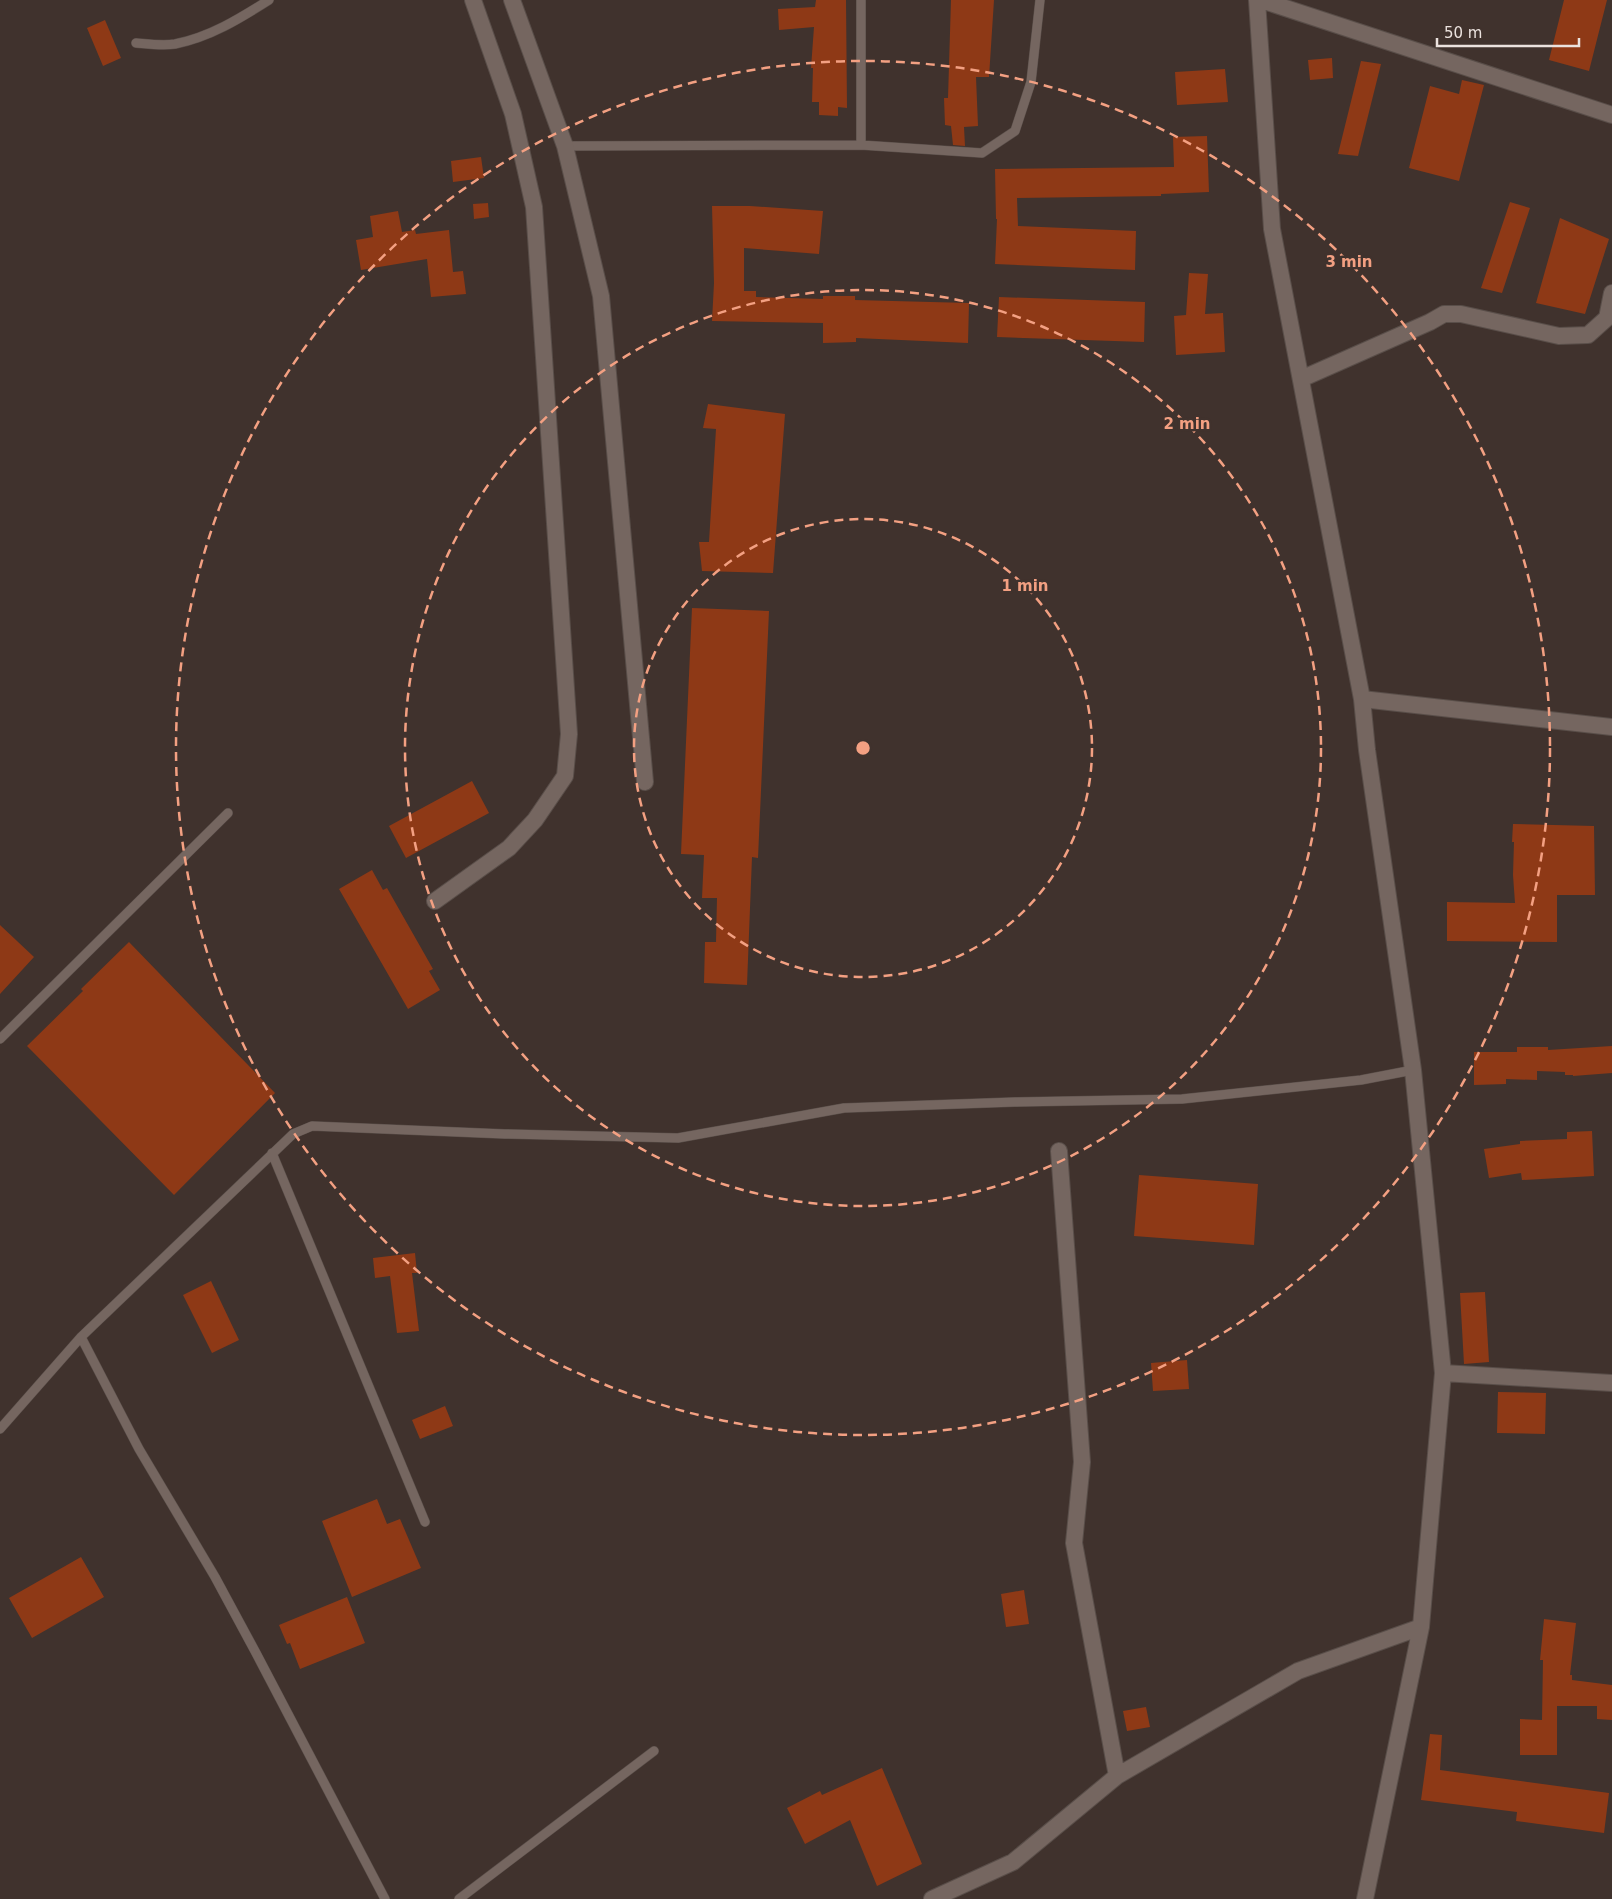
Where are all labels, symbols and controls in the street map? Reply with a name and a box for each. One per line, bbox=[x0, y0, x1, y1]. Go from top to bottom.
scale bar bbox=[1437, 15, 1580, 47]
text: 50 m bbox=[1444, 24, 1482, 42]
text: 3 min bbox=[1325, 253, 1373, 271]
text: 2 min bbox=[1163, 415, 1211, 433]
text: 1 min bbox=[1001, 577, 1049, 595]
centre of rings bbox=[854, 739, 872, 757]

